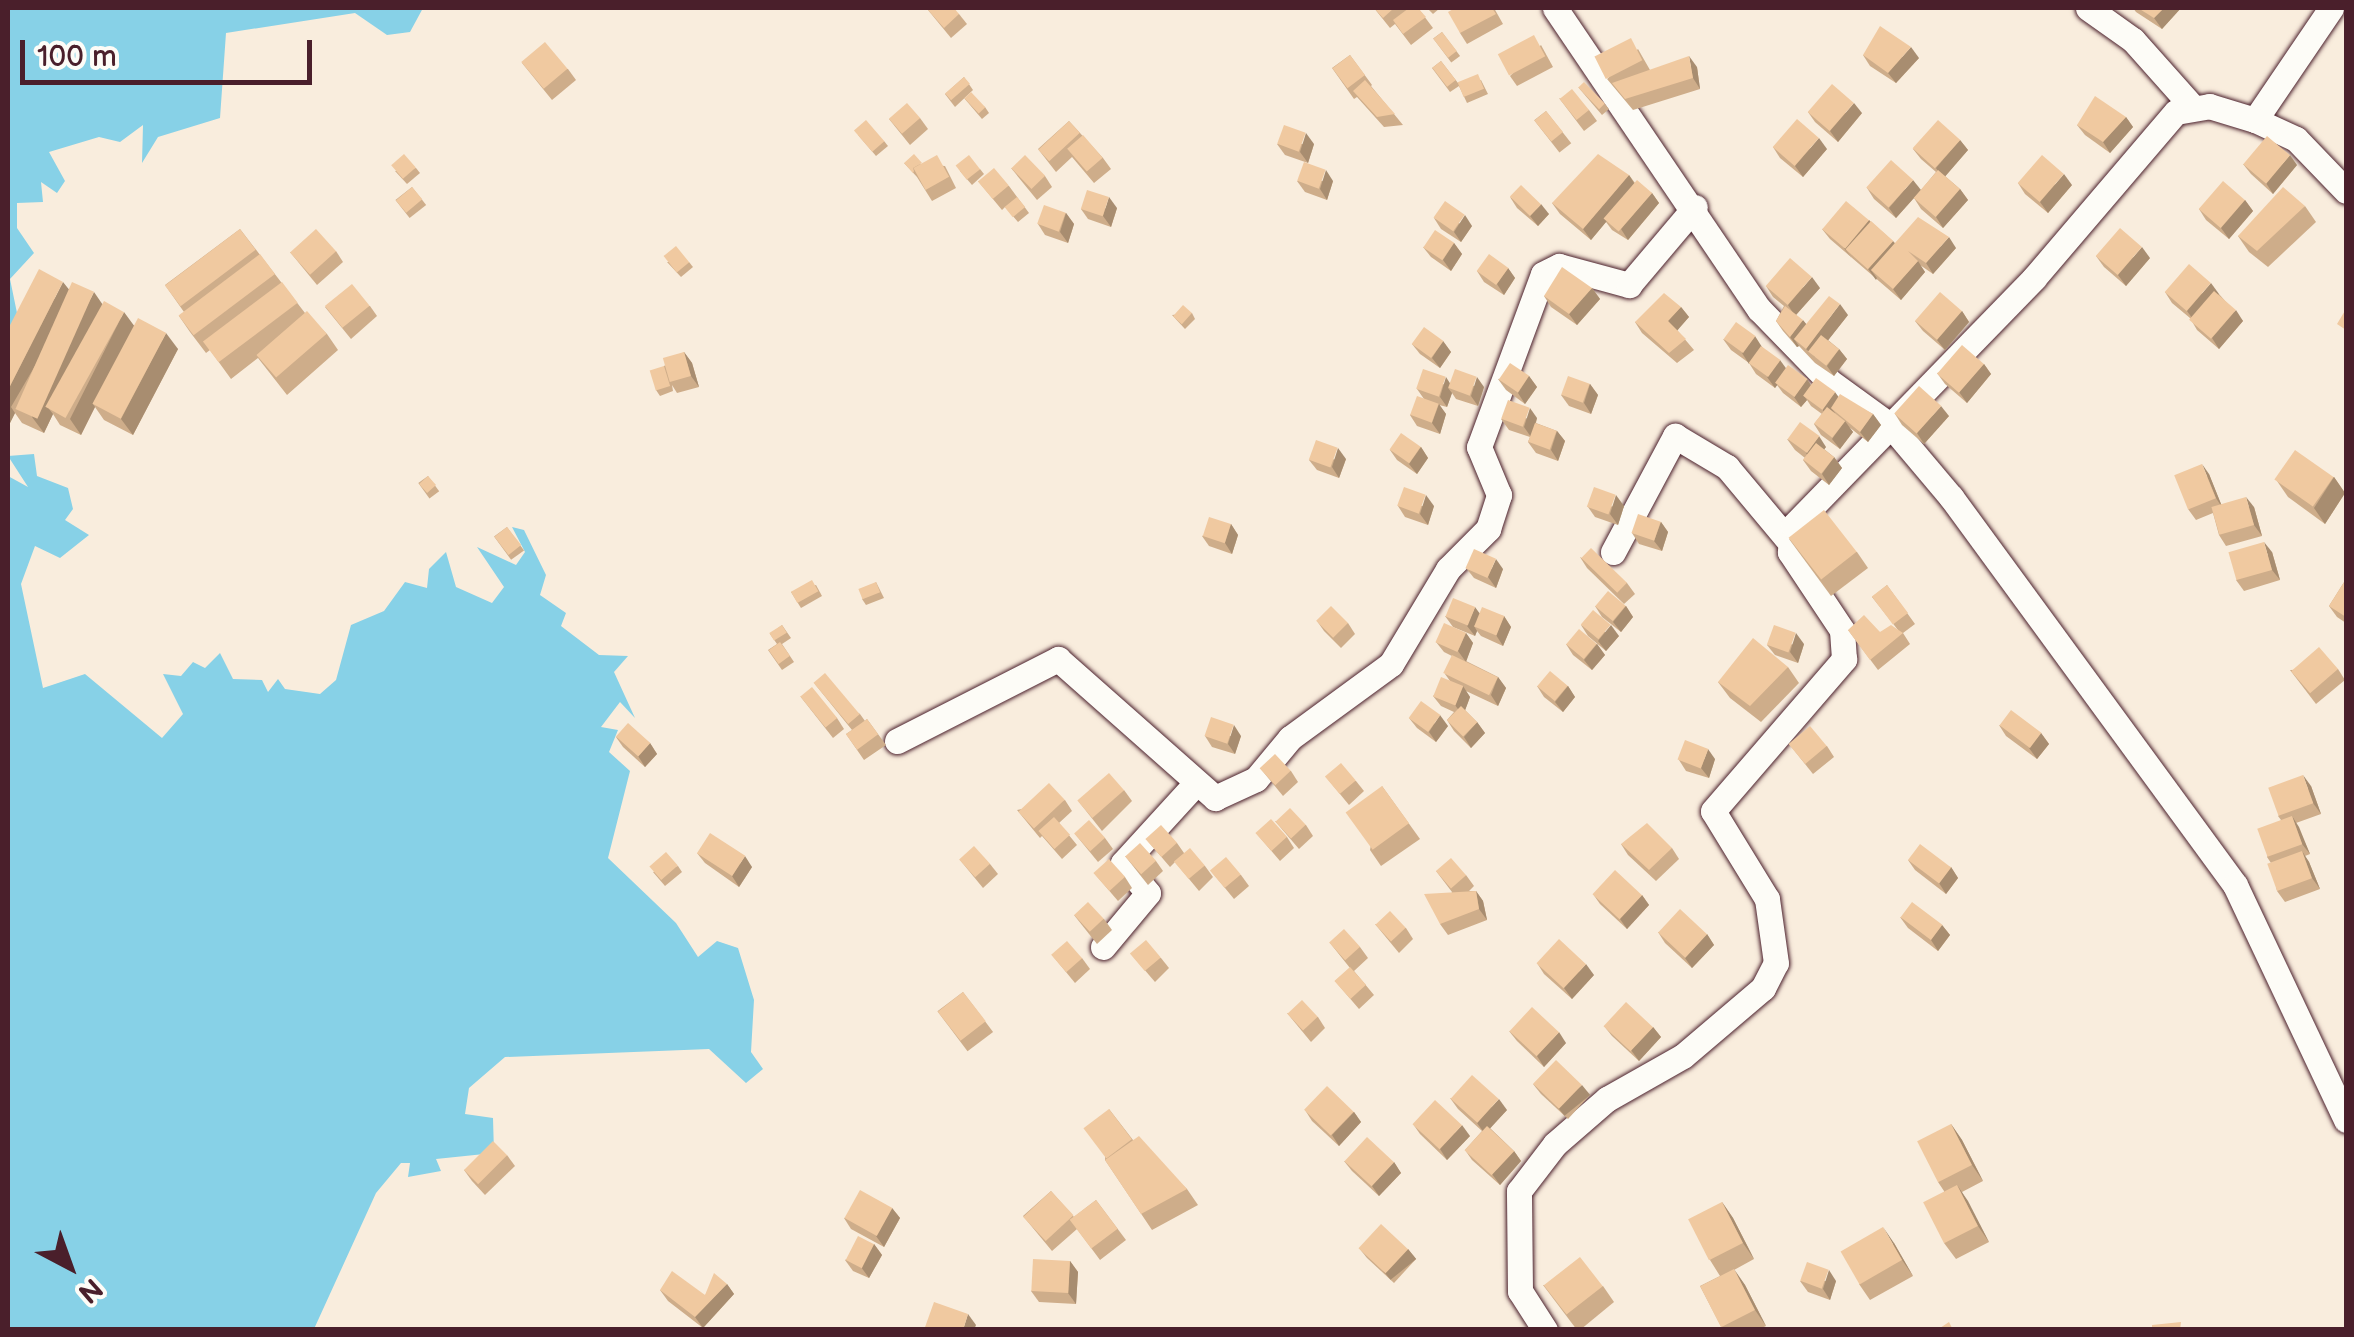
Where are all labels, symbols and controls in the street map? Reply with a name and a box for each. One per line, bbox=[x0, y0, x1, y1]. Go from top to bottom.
scale bar bbox=[25, 20, 318, 82]
text: 100 m bbox=[37, 39, 117, 75]
north arrow bbox=[20, 1217, 120, 1317]
text: N bbox=[71, 1271, 109, 1309]

